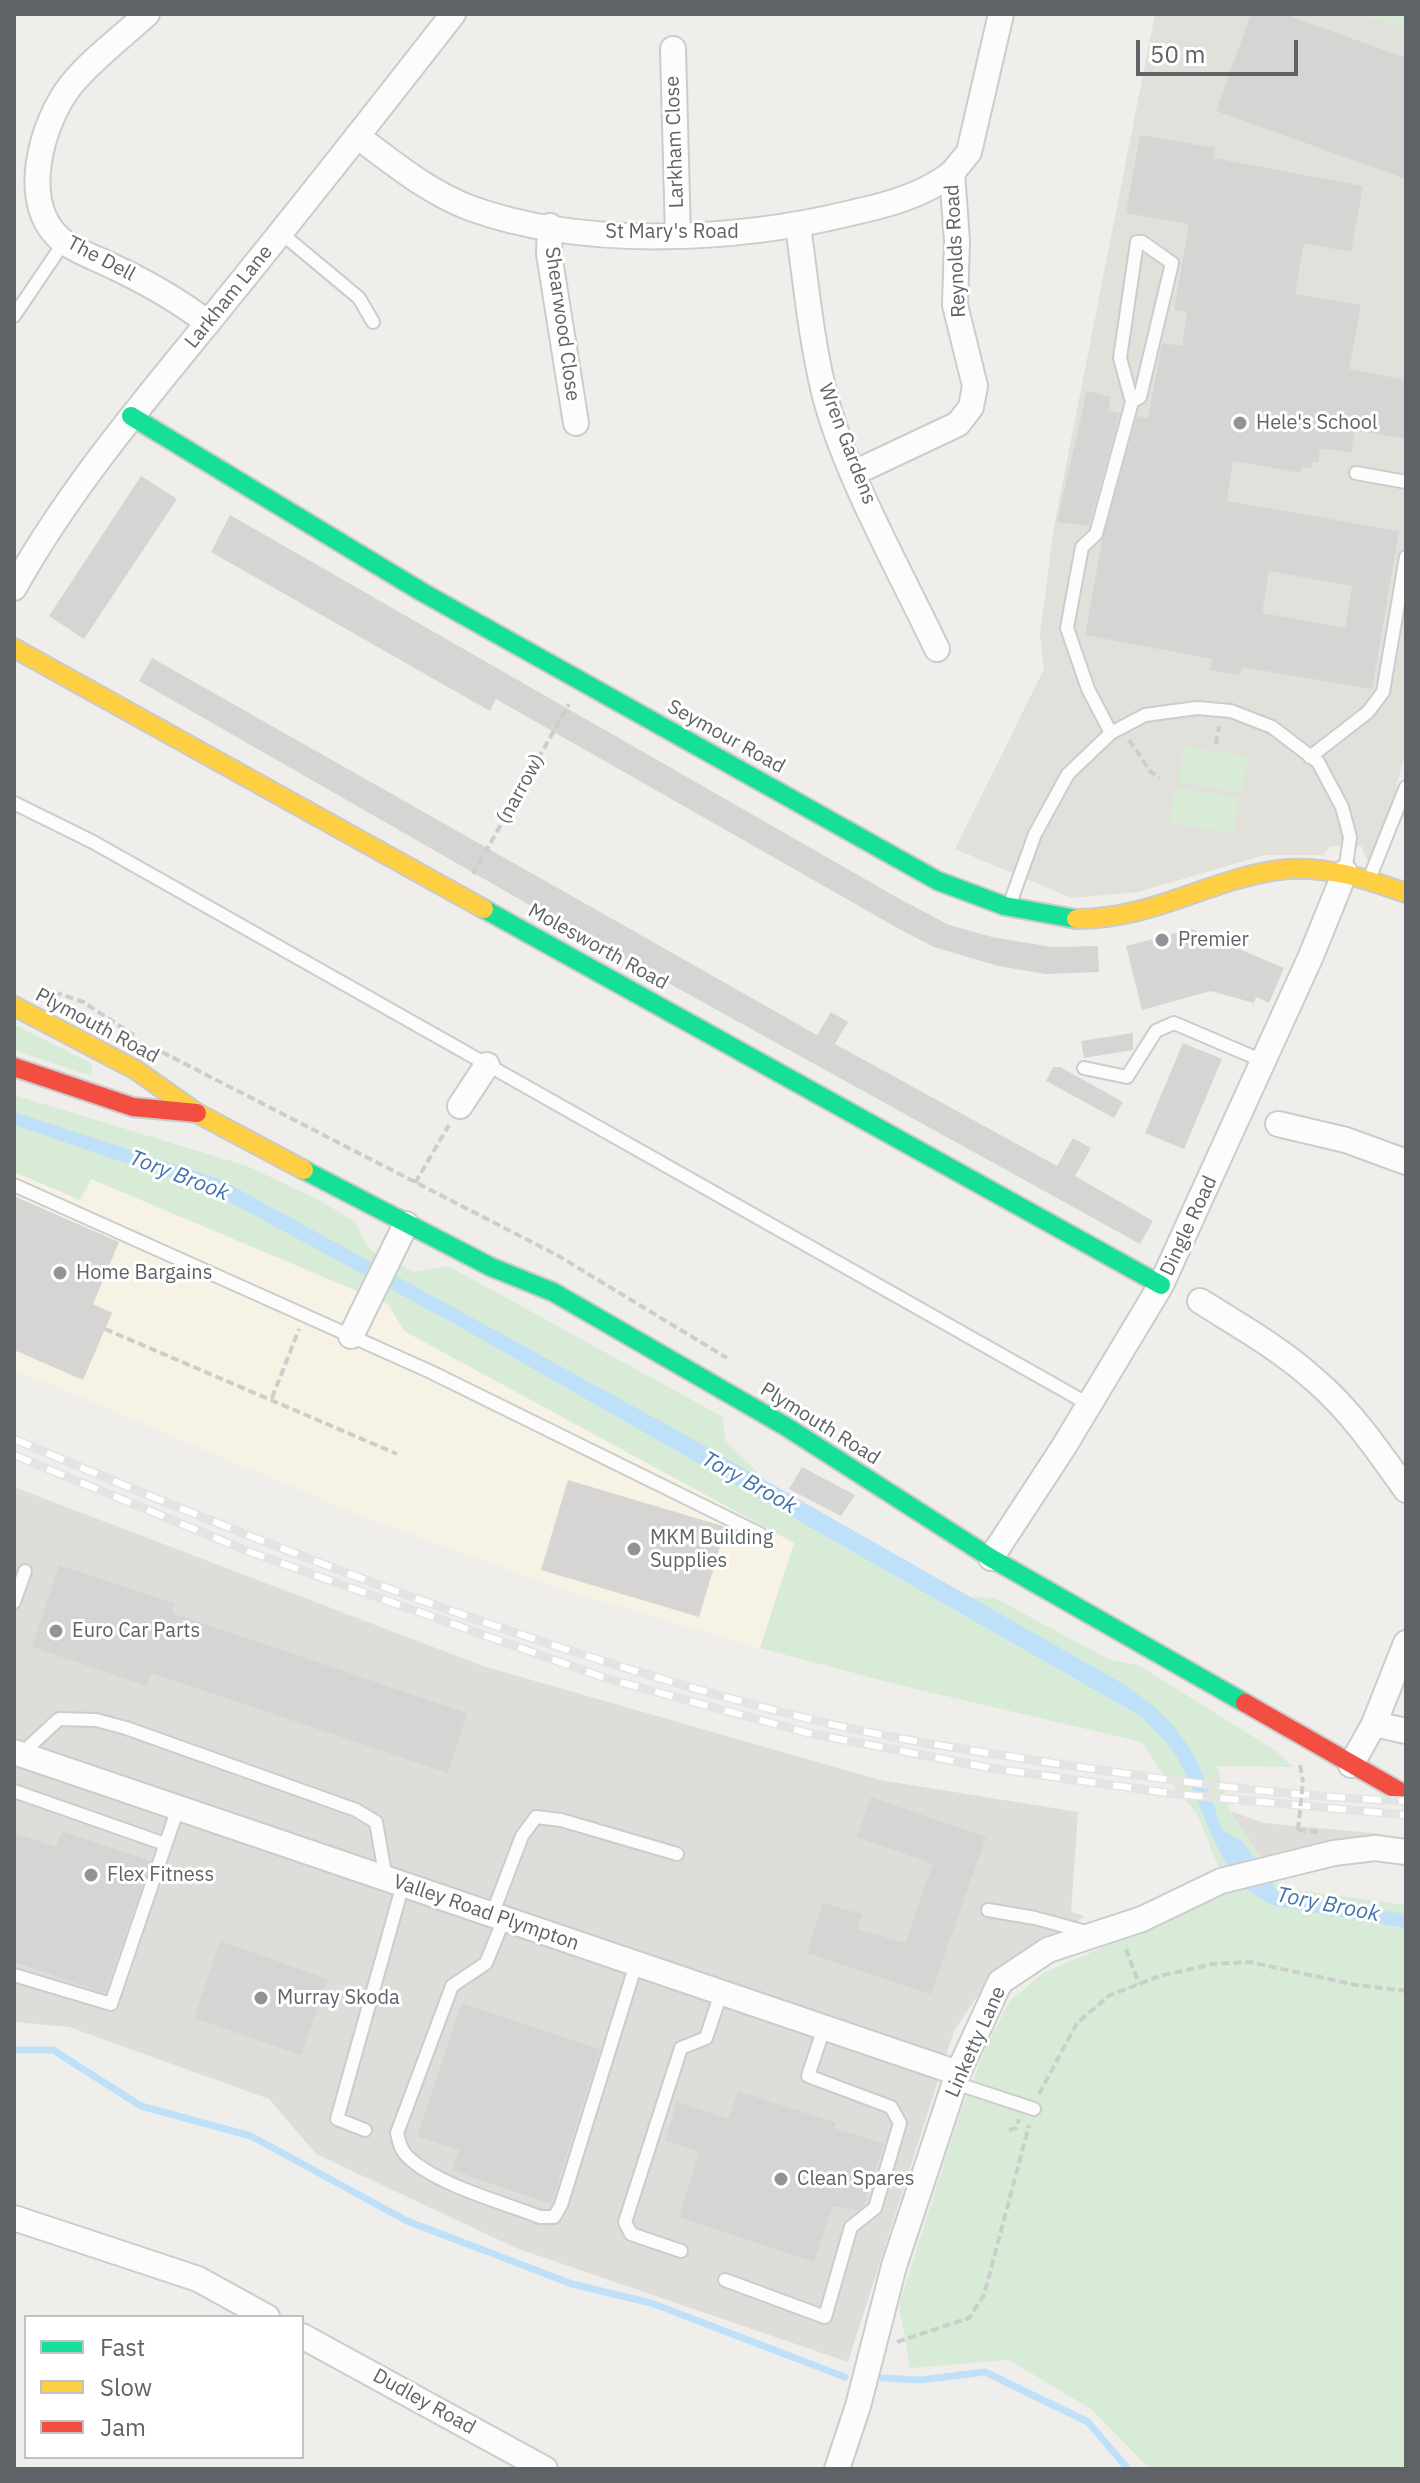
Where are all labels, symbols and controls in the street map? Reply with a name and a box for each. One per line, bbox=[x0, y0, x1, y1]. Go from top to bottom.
scale bar bbox=[1140, 24, 1302, 74]
text: 50 m bbox=[1150, 38, 1205, 70]
street label: Larkham Close bbox=[661, 75, 689, 209]
street label: Reynolds Road bbox=[941, 184, 971, 318]
street label: St Mary's Road bbox=[605, 220, 739, 244]
street label: The Dell bbox=[63, 231, 139, 287]
street label: Larkham Lane bbox=[180, 241, 278, 353]
street label: Shearwood Close bbox=[539, 245, 585, 403]
street label: Wren Gardens bbox=[813, 380, 881, 508]
place label: Hele's School bbox=[1256, 411, 1377, 435]
marker: Hele's School bbox=[1231, 414, 1249, 432]
street label: Seymour Road bbox=[663, 695, 789, 779]
street label: (narrow) bbox=[492, 750, 550, 828]
street label: Molesworth Road bbox=[524, 899, 672, 995]
place label: Premier bbox=[1178, 928, 1249, 952]
marker: Premier bbox=[1153, 931, 1171, 949]
street label: Plymouth Road bbox=[31, 983, 163, 1069]
water label: Tory Brook bbox=[126, 1145, 232, 1207]
street label: Dingle Road bbox=[1155, 1172, 1223, 1280]
place label: Home Bargains bbox=[76, 1261, 212, 1285]
marker: Home Bargains bbox=[51, 1264, 69, 1282]
street label: Plymouth Road bbox=[756, 1378, 884, 1470]
water label: Tory Brook bbox=[697, 1446, 801, 1520]
place label: MKM Building Supplies bbox=[650, 1526, 773, 1573]
marker: MKM Building Supplies bbox=[625, 1540, 643, 1558]
place label: Euro Car Parts bbox=[72, 1619, 200, 1643]
marker: Euro Car Parts bbox=[47, 1622, 65, 1640]
place label: Flex Fitness bbox=[107, 1863, 214, 1887]
marker: Flex Fitness bbox=[82, 1866, 100, 1884]
street label: Valley Road Plympton bbox=[390, 1870, 582, 1956]
water label: Tory Brook bbox=[1274, 1882, 1382, 1928]
street label: Linketty Lane bbox=[941, 1983, 1011, 2101]
place label: Murray Skoda bbox=[277, 1986, 400, 2010]
marker: Murray Skoda bbox=[252, 1989, 270, 2007]
place label: Clean Spares bbox=[797, 2167, 914, 2191]
marker: Clean Spares bbox=[772, 2170, 790, 2188]
legend bbox=[24, 2315, 304, 2459]
text: Fast bbox=[100, 2331, 145, 2363]
street label: Dudley Road bbox=[369, 2364, 479, 2440]
text: Slow bbox=[100, 2371, 152, 2403]
text: Jam bbox=[100, 2411, 146, 2443]

